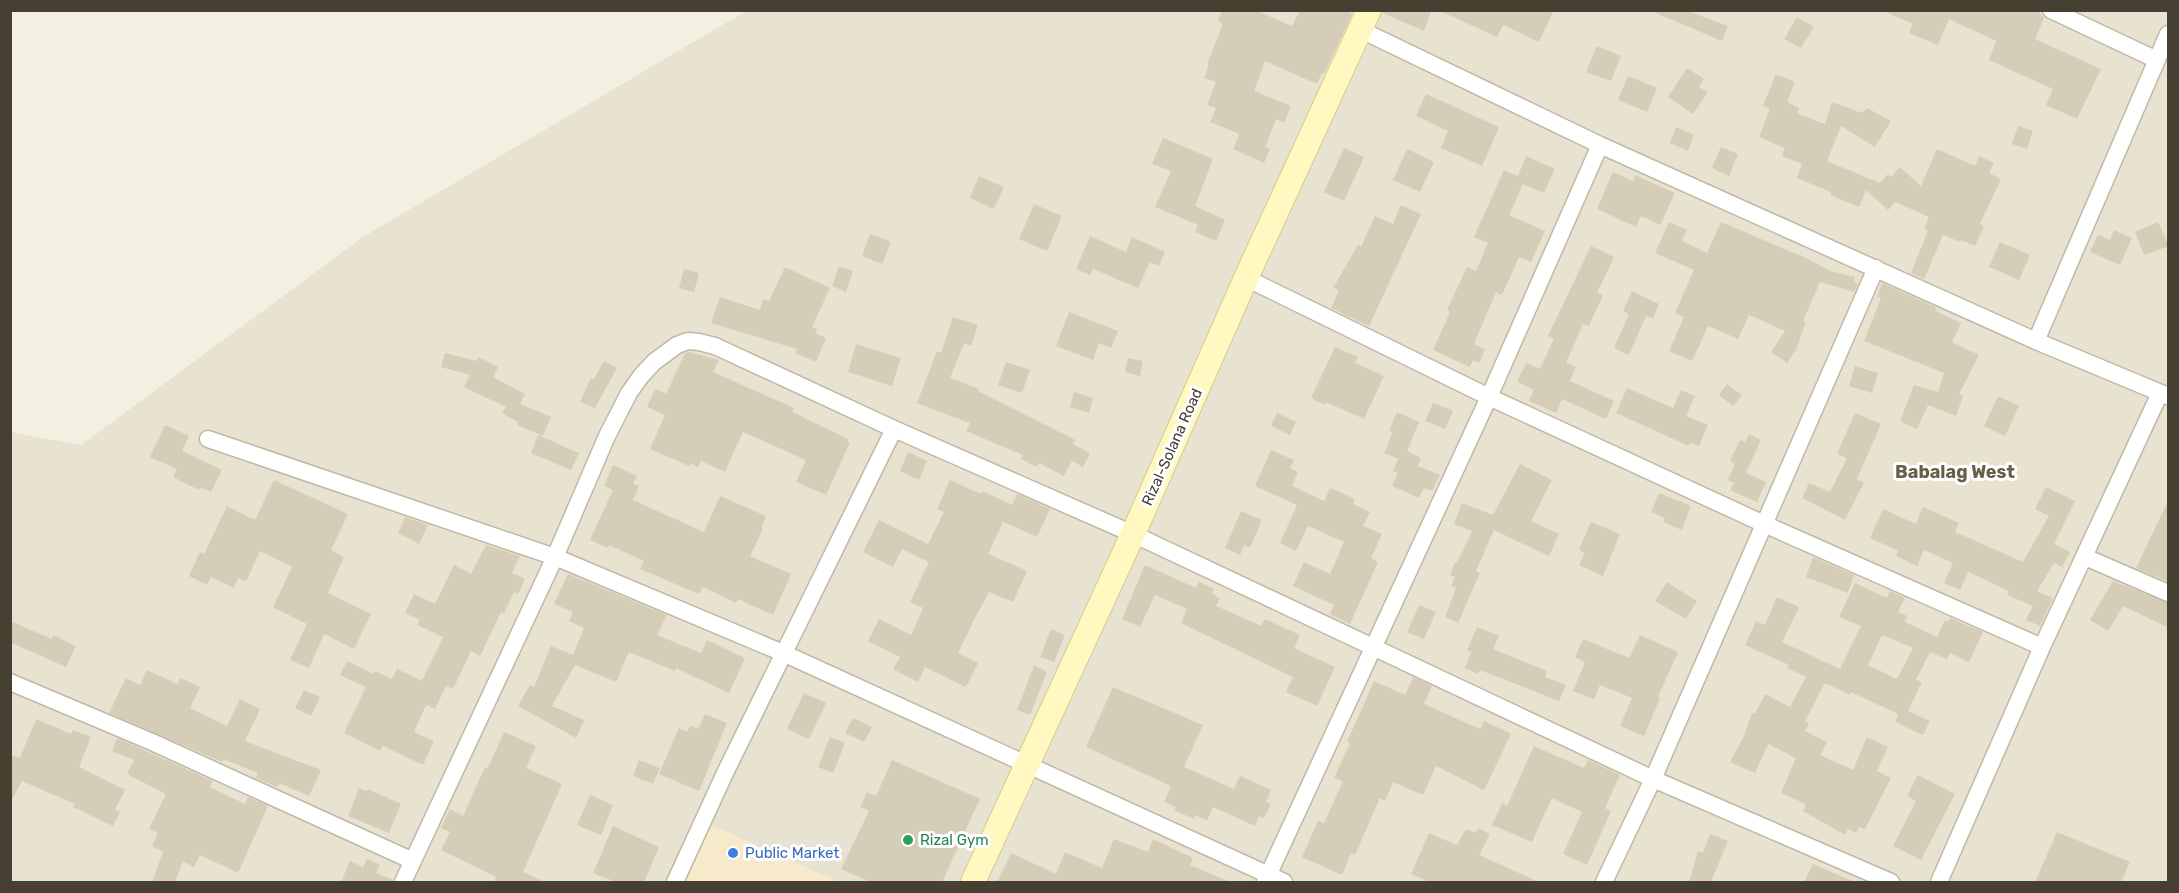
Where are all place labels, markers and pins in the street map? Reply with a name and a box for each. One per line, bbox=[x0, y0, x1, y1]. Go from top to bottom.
place label: Rizal Gym bbox=[920, 831, 989, 849]
marker: Rizal Gym bbox=[901, 833, 915, 847]
place label: Public Market bbox=[745, 844, 839, 862]
marker: Public Market bbox=[726, 846, 740, 860]

